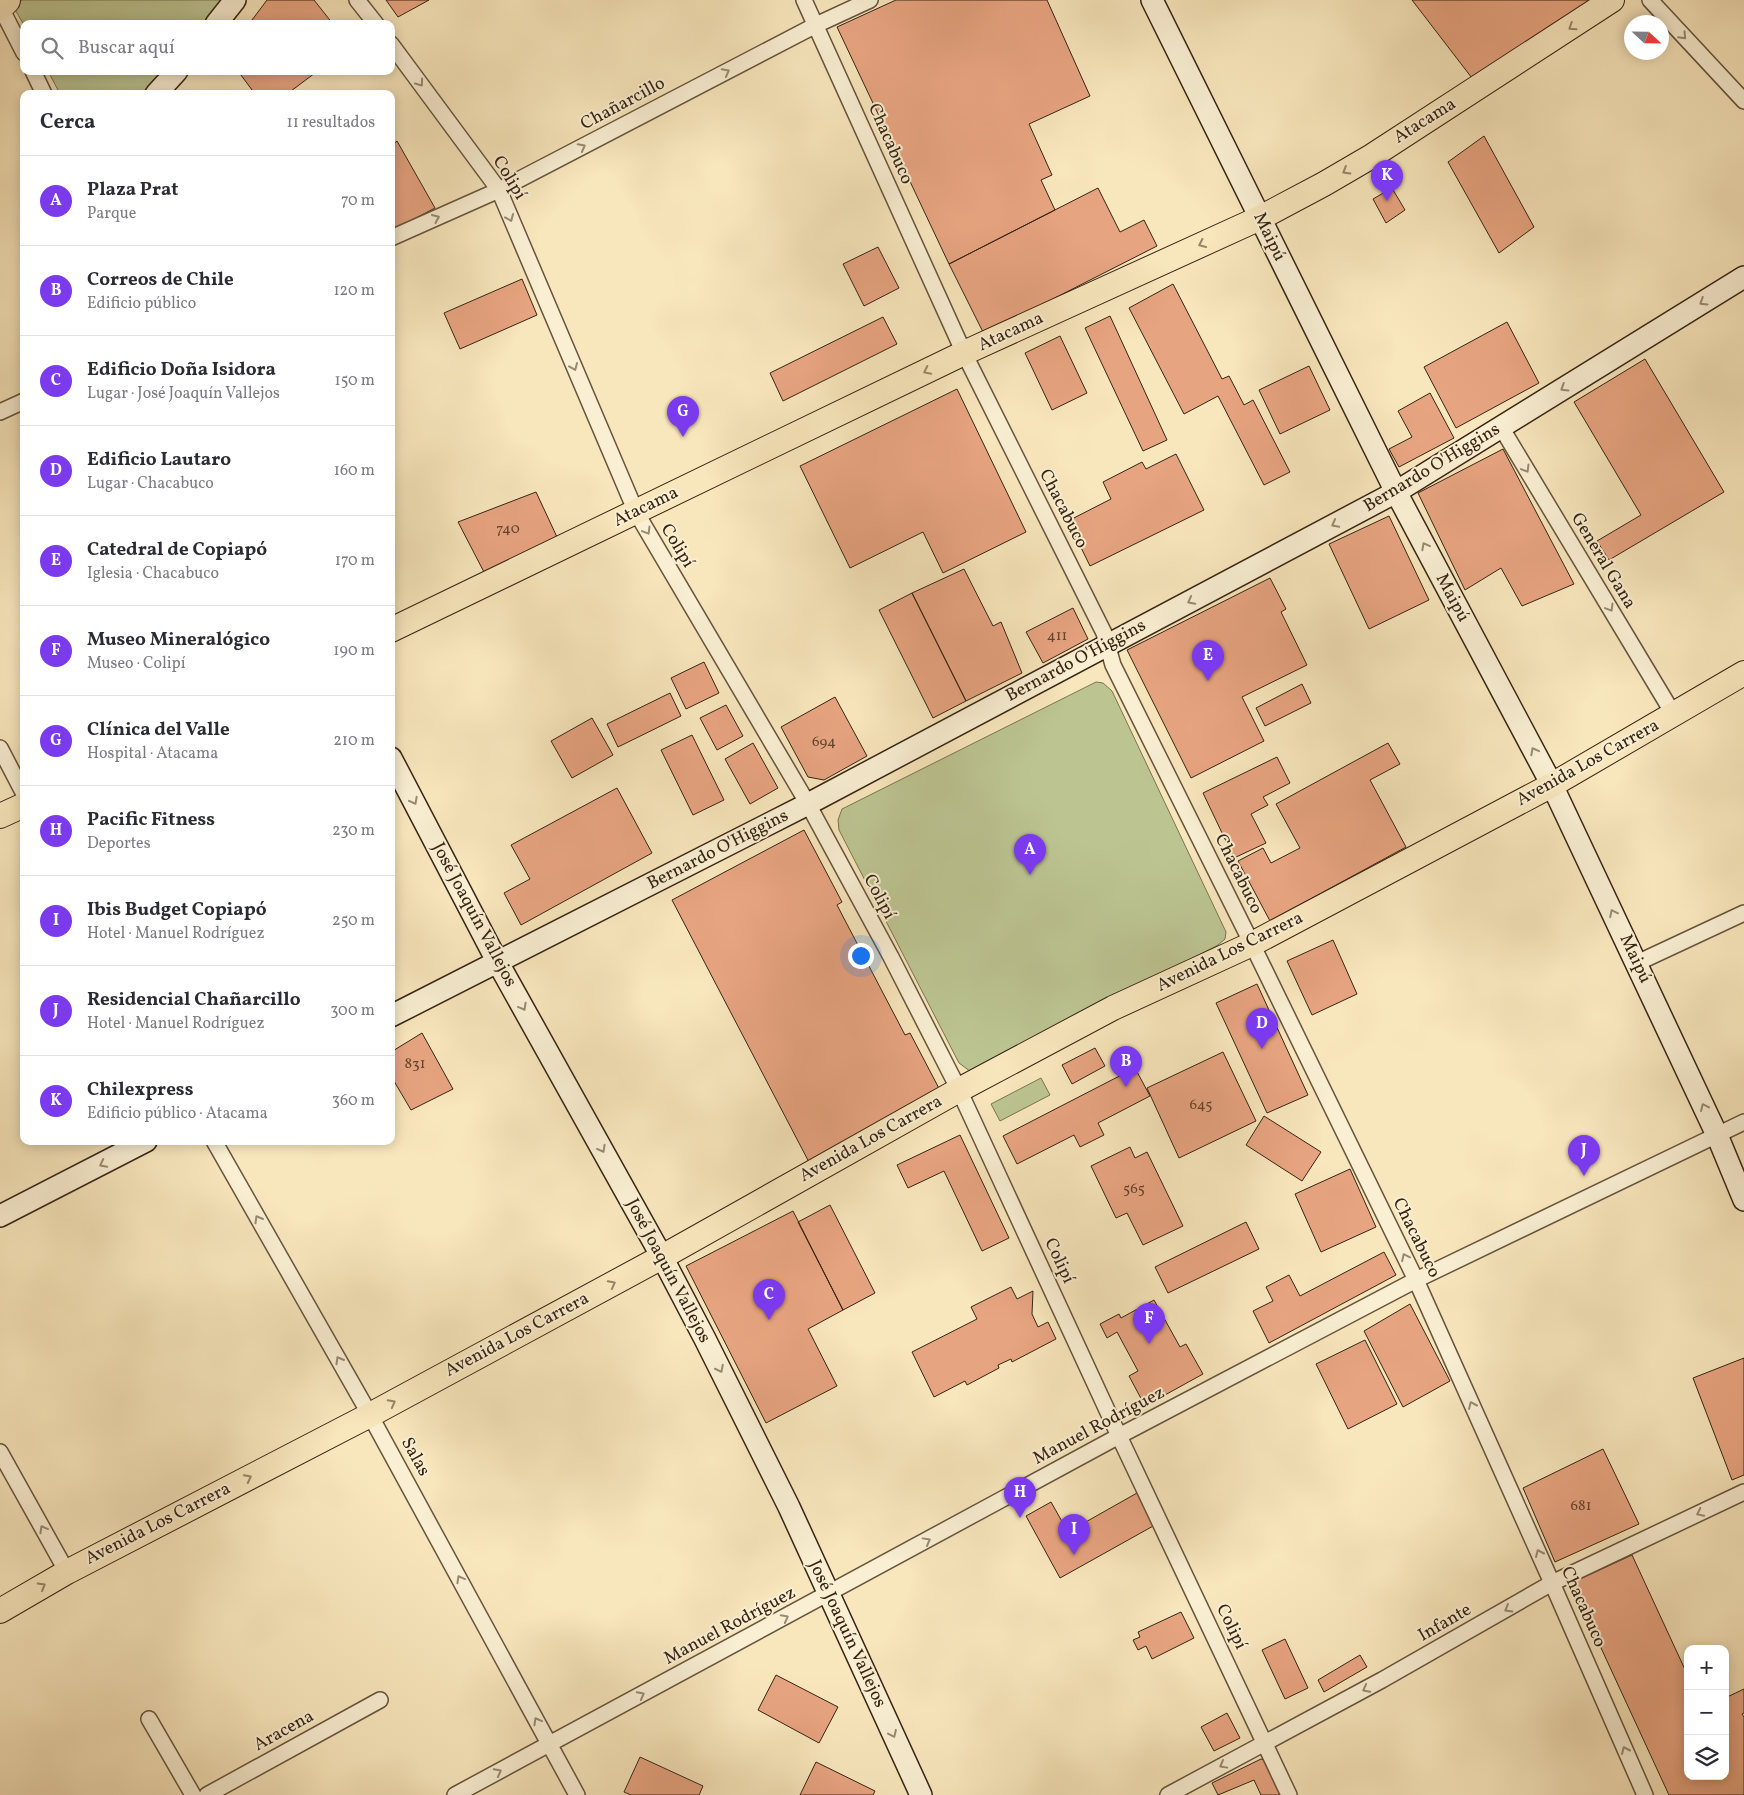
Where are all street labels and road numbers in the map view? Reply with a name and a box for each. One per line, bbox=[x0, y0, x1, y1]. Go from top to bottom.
street label: Chañarcillo bbox=[576, 71, 670, 137]
street label: Atacama bbox=[1389, 92, 1461, 150]
street label: Chacabuco bbox=[861, 100, 919, 188]
street label: Colipí bbox=[486, 151, 532, 205]
street label: Maipú bbox=[1246, 208, 1292, 266]
street label: Atacama bbox=[974, 306, 1048, 358]
street label: Bernardo O'Higgins bbox=[1359, 417, 1505, 519]
street label: Chacabuco bbox=[1032, 465, 1094, 553]
street label: Atacama bbox=[609, 480, 683, 533]
street label: General Gana bbox=[1564, 508, 1642, 614]
street label: Colipí bbox=[654, 519, 700, 573]
street label: Maipú bbox=[1429, 569, 1475, 627]
street label: Bernardo O'Higgins bbox=[1001, 613, 1151, 709]
street label: Avenida Los Carrera bbox=[1512, 713, 1664, 813]
street label: Bernardo O'Higgins bbox=[643, 804, 793, 896]
street label: Chacabuco bbox=[1208, 830, 1268, 918]
street label: José Joaquín Vallejos bbox=[425, 838, 523, 992]
street label: Colipí bbox=[857, 870, 902, 924]
street label: Avenida Los Carrera bbox=[1153, 906, 1307, 998]
street label: Maipú bbox=[1613, 930, 1657, 988]
street label: Avenida Los Carrera bbox=[795, 1089, 947, 1189]
street label: José Joaquín Vallejos bbox=[619, 1194, 717, 1348]
street label: Chacabuco bbox=[1386, 1194, 1446, 1282]
street label: Colipí bbox=[1038, 1234, 1081, 1288]
street label: Avenida Los Carrera bbox=[440, 1286, 594, 1384]
street label: Manuel Rodríguez bbox=[1029, 1381, 1169, 1471]
street label: Salas bbox=[394, 1433, 436, 1481]
street label: Avenida Los Carrera bbox=[81, 1477, 235, 1571]
street label: José Joaquín Vallejos bbox=[802, 1556, 892, 1712]
street label: Chacabuco bbox=[1554, 1563, 1612, 1651]
street label: Manuel Rodríguez bbox=[660, 1581, 800, 1671]
street label: Infante bbox=[1414, 1598, 1476, 1648]
street label: Colipí bbox=[1209, 1600, 1253, 1654]
street label: Aracena bbox=[249, 1704, 319, 1758]

